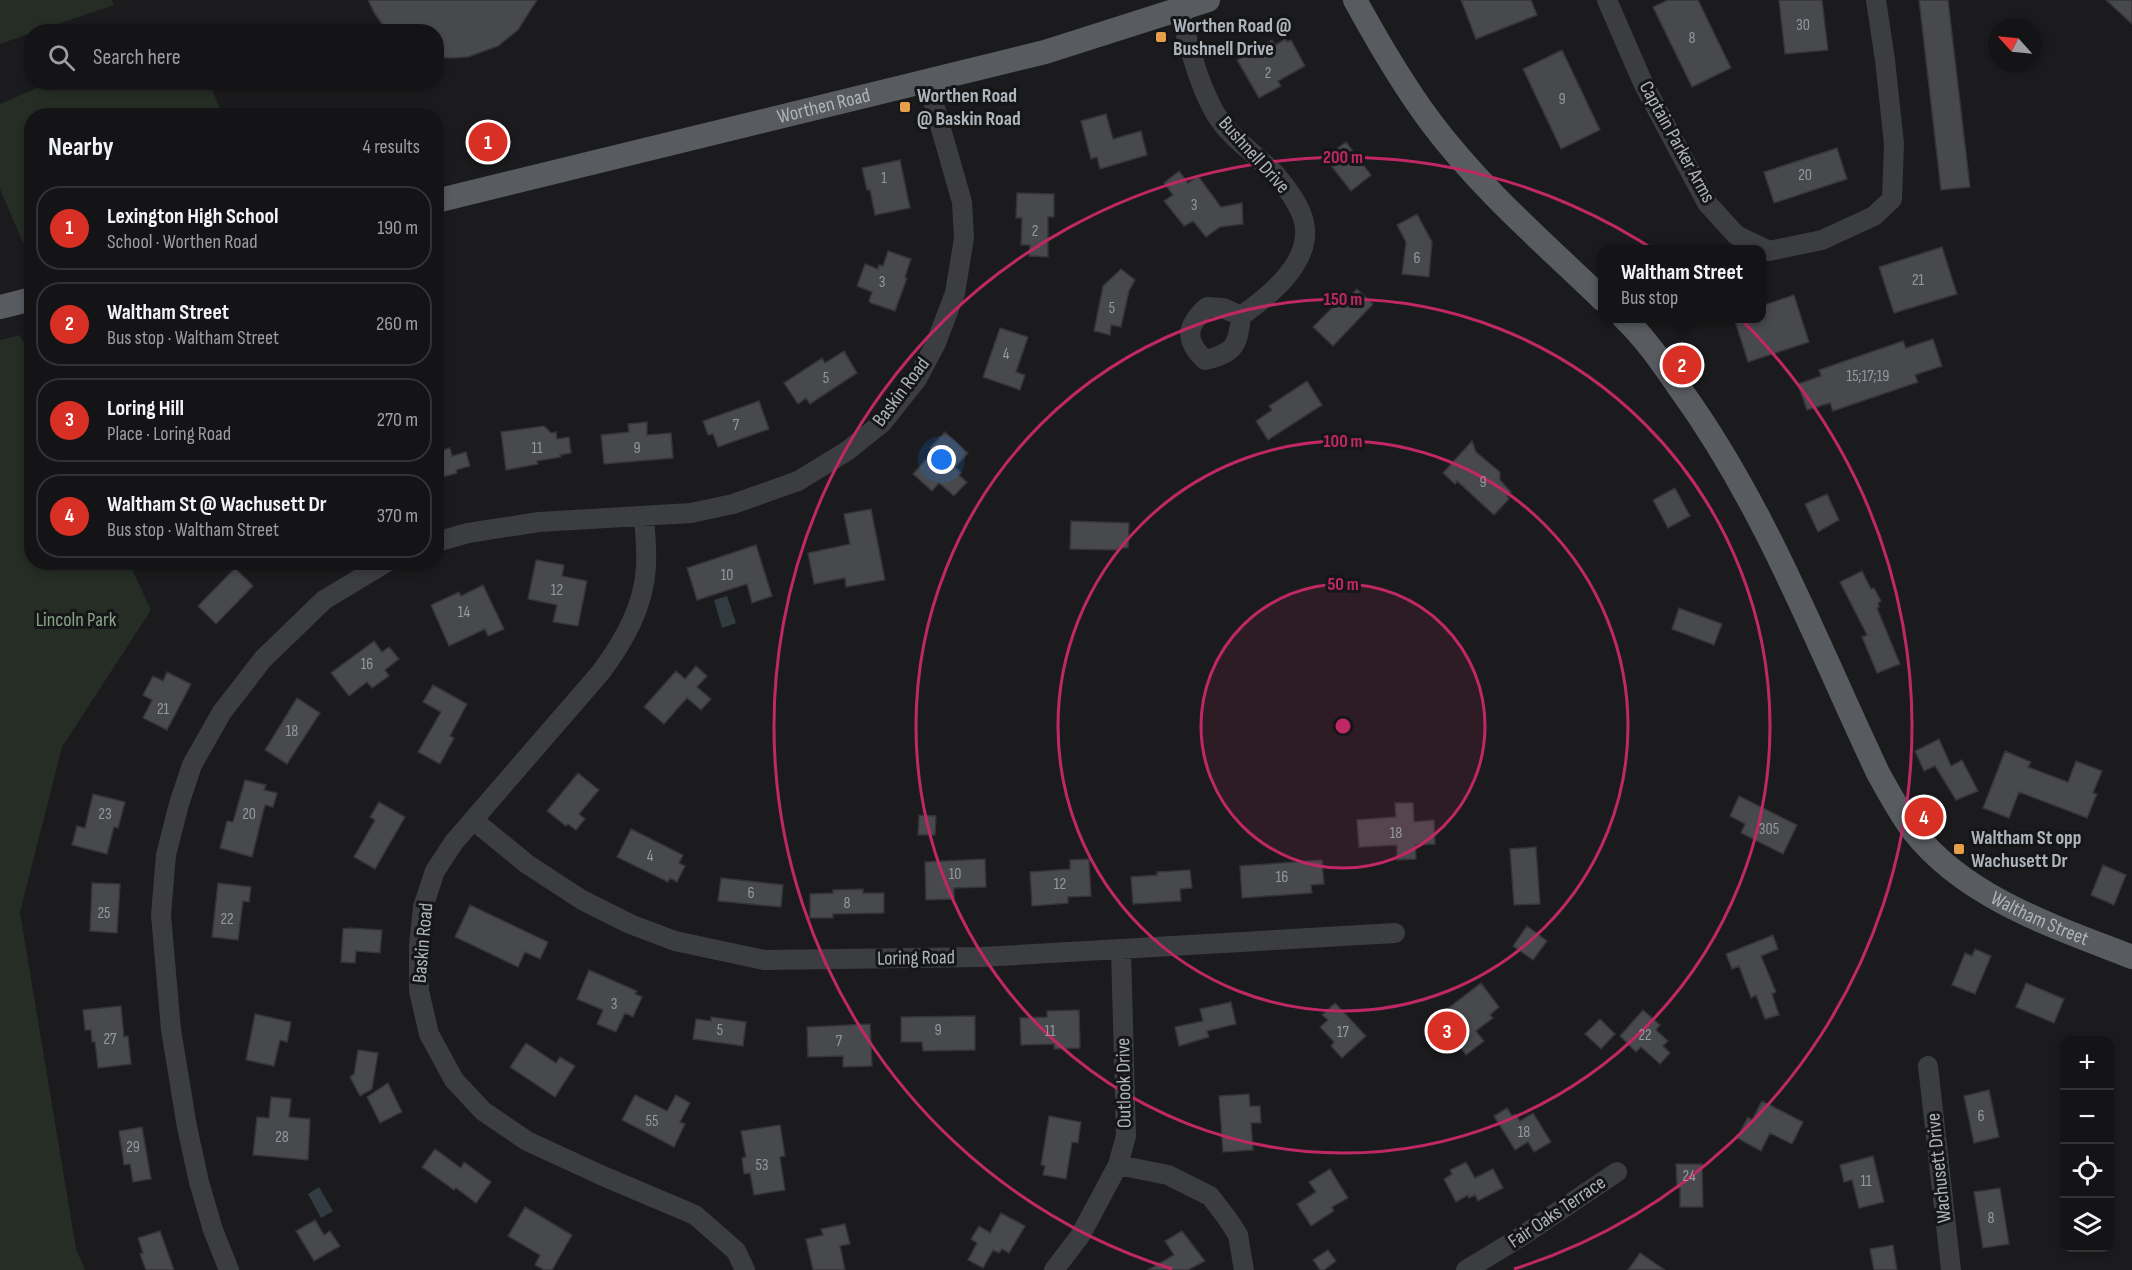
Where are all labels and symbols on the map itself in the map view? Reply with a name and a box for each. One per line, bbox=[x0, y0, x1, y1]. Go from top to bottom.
place label: Worthen Road @ Bushnell Drive bbox=[1173, 14, 1291, 61]
house number: 30 bbox=[1796, 16, 1810, 35]
north arrow bbox=[1988, 18, 2042, 72]
house number: 8 bbox=[1688, 29, 1696, 48]
marker: Worthen Road @ Bushnell Drive bbox=[1154, 30, 1168, 44]
house number: 2 bbox=[1265, 64, 1271, 83]
street label: Captain Parker Arms bbox=[1634, 77, 1720, 207]
street label: Worthen Road bbox=[775, 83, 872, 129]
place label: Worthen Road @ Baskin Road bbox=[917, 84, 1021, 131]
house number: 9 bbox=[1558, 90, 1566, 109]
marker: Worthen Road @ Baskin Road bbox=[898, 100, 912, 114]
street label: Bushnell Drive bbox=[1213, 112, 1295, 198]
pin: 1 bbox=[468, 120, 508, 164]
text: 200 m bbox=[1323, 147, 1363, 168]
house number: 20 bbox=[1798, 166, 1812, 185]
house number: 1 bbox=[881, 169, 887, 188]
house number: 3 bbox=[1191, 196, 1197, 215]
house number: 2 bbox=[1032, 222, 1038, 241]
house number: 6 bbox=[1413, 249, 1421, 268]
house number: 21 bbox=[1912, 271, 1925, 290]
house number: 3 bbox=[879, 273, 885, 292]
text: 150 m bbox=[1324, 289, 1362, 310]
house number: 5 bbox=[1109, 299, 1115, 318]
pin: 2 bbox=[1662, 342, 1702, 388]
house number: 4 bbox=[1003, 345, 1010, 364]
street label: Baskin Road bbox=[867, 353, 935, 431]
house number: 15;17;19 bbox=[1847, 367, 1889, 386]
house number: 5 bbox=[823, 369, 829, 388]
house number: 7 bbox=[733, 416, 740, 435]
text: 100 m bbox=[1324, 431, 1363, 452]
house number: 11 bbox=[531, 439, 543, 458]
house number: 9 bbox=[633, 439, 641, 458]
your location bbox=[927, 445, 956, 474]
house number: 9 bbox=[1479, 473, 1487, 492]
house number: 10 bbox=[721, 566, 733, 585]
text: 50 m bbox=[1327, 574, 1359, 595]
house number: 12 bbox=[551, 581, 563, 600]
house number: 14 bbox=[458, 603, 470, 622]
park label: Lincoln Park bbox=[36, 608, 117, 632]
house number: 16 bbox=[361, 655, 373, 674]
house number: 21 bbox=[157, 700, 170, 719]
centre of rings bbox=[1333, 716, 1353, 736]
house number: 18 bbox=[286, 722, 298, 741]
pin: 4 bbox=[1904, 794, 1944, 840]
house number: 23 bbox=[98, 805, 112, 824]
house number: 20 bbox=[242, 805, 256, 824]
house number: 305 bbox=[1759, 820, 1779, 839]
house number: 18 bbox=[1390, 824, 1402, 843]
place label: Waltham St opp Wachusett Dr bbox=[1971, 826, 2081, 873]
marker: Waltham St opp Wachusett Dr bbox=[1952, 842, 1966, 856]
house number: 4 bbox=[647, 847, 654, 866]
house number: 10 bbox=[949, 865, 961, 884]
house number: 16 bbox=[1276, 868, 1288, 887]
house number: 12 bbox=[1054, 875, 1066, 894]
house number: 6 bbox=[747, 884, 755, 903]
street label: Waltham Street bbox=[1986, 886, 2092, 951]
house number: 8 bbox=[843, 894, 851, 913]
street label: Baskin Road bbox=[408, 902, 438, 984]
house number: 25 bbox=[97, 904, 111, 923]
house number: 22 bbox=[220, 910, 234, 929]
street label: Loring Road bbox=[877, 945, 955, 971]
house number: 3 bbox=[611, 995, 617, 1014]
pin: 3 bbox=[1428, 1008, 1466, 1054]
house number: 5 bbox=[717, 1021, 723, 1040]
house number: 9 bbox=[934, 1021, 942, 1040]
house number: 11 bbox=[1044, 1022, 1056, 1041]
house number: 17 bbox=[1337, 1023, 1350, 1042]
house number: 22 bbox=[1638, 1026, 1652, 1045]
house number: 27 bbox=[103, 1030, 117, 1049]
house number: 7 bbox=[836, 1032, 843, 1051]
street label: Outlook Drive bbox=[1111, 1038, 1137, 1128]
house number: 6 bbox=[1977, 1107, 1985, 1126]
house number: 55 bbox=[646, 1112, 658, 1131]
street label: Wachusett Drive bbox=[1921, 1112, 1957, 1224]
house number: 18 bbox=[1518, 1123, 1530, 1142]
house number: 28 bbox=[275, 1128, 289, 1147]
house number: 29 bbox=[126, 1138, 140, 1157]
house number: 53 bbox=[755, 1156, 769, 1175]
house number: 24 bbox=[1682, 1167, 1696, 1186]
street label: Fair Oaks Terrace bbox=[1504, 1171, 1610, 1253]
house number: 11 bbox=[1860, 1172, 1872, 1191]
house number: 8 bbox=[1987, 1209, 1995, 1228]

